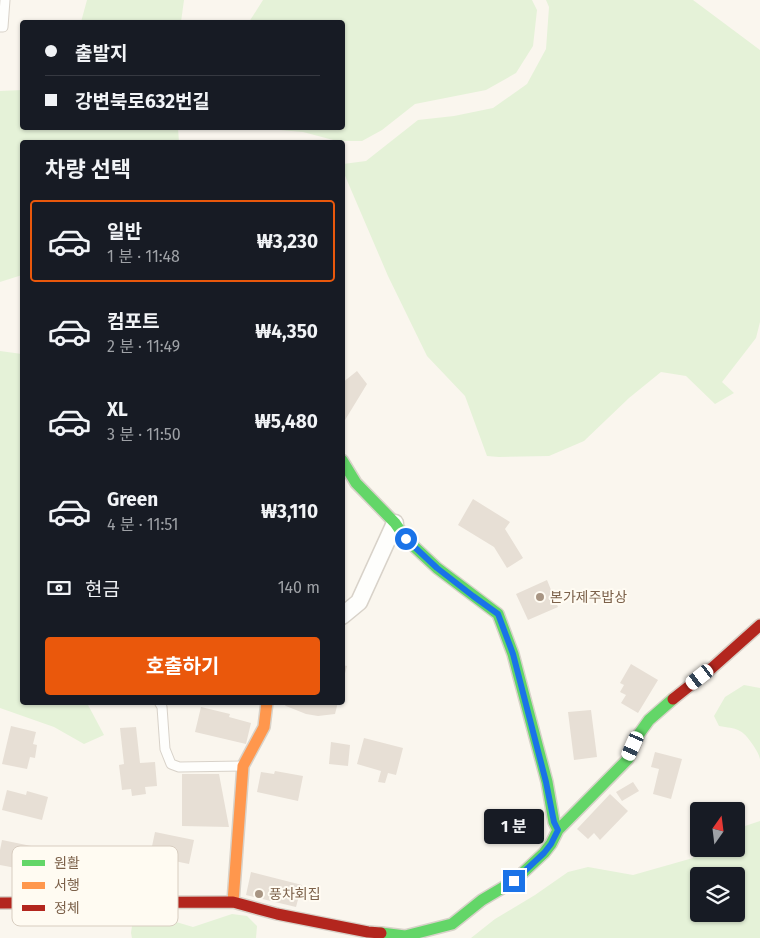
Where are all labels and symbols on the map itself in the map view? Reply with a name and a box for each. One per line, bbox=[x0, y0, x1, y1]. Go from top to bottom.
route start bbox=[395, 528, 417, 550]
place label: 본가제주밥상 bbox=[550, 589, 627, 606]
marker: 본가제주밥상 bbox=[534, 591, 546, 603]
car bbox=[683, 662, 716, 692]
car bbox=[620, 729, 645, 763]
north arrow bbox=[690, 802, 745, 858]
callout: 1 분 bbox=[484, 808, 544, 844]
legend bbox=[12, 846, 178, 926]
text: 원활 bbox=[54, 855, 80, 872]
route end bbox=[503, 870, 525, 892]
text: 서행 bbox=[54, 877, 80, 894]
place label: 풍차회집 bbox=[269, 886, 321, 903]
marker: 풍차회집 bbox=[253, 888, 265, 900]
text: 정체 bbox=[54, 900, 80, 917]

